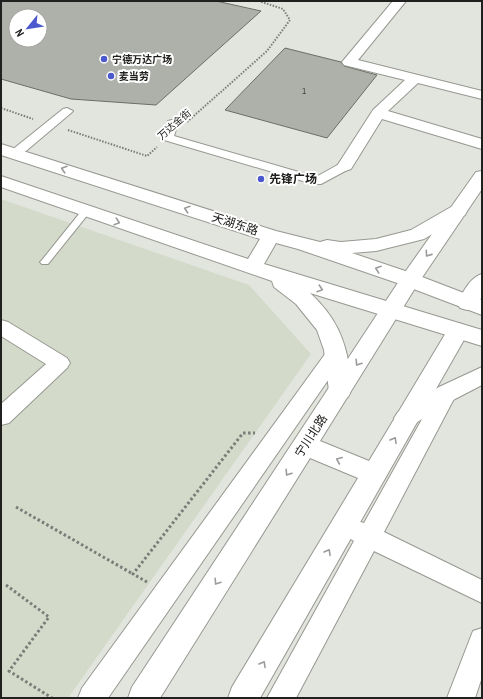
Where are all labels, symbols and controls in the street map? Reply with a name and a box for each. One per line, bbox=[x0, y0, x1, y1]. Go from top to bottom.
north arrow bbox=[8, 8, 48, 48]
text: N bbox=[12, 27, 27, 39]
place label: 宁德万达广场 bbox=[112, 53, 172, 66]
marker: 宁德万达广场 bbox=[99, 54, 109, 64]
place label: 麦当劳 bbox=[119, 70, 149, 83]
marker: 麦当劳 bbox=[106, 71, 116, 81]
house number: 1 bbox=[302, 85, 306, 97]
street label: 万达金街 bbox=[155, 106, 194, 142]
one-way arrow bbox=[61, 165, 68, 174]
place label: 先锋广场 bbox=[269, 171, 317, 187]
marker: 先锋广场 bbox=[256, 174, 266, 184]
one-way arrow bbox=[184, 205, 191, 214]
street label: 天湖东路 bbox=[210, 209, 260, 239]
one-way arrow bbox=[113, 217, 120, 226]
one-way arrow bbox=[425, 250, 433, 257]
one-way arrow bbox=[375, 266, 382, 274]
one-way arrow bbox=[316, 284, 323, 293]
one-way arrow bbox=[355, 359, 363, 366]
street label: 宁川北路 bbox=[291, 412, 331, 460]
one-way arrow bbox=[389, 437, 396, 444]
one-way arrow bbox=[336, 456, 343, 464]
one-way arrow bbox=[285, 468, 292, 475]
one-way arrow bbox=[324, 549, 331, 556]
one-way arrow bbox=[215, 578, 222, 585]
one-way arrow bbox=[258, 661, 265, 668]

